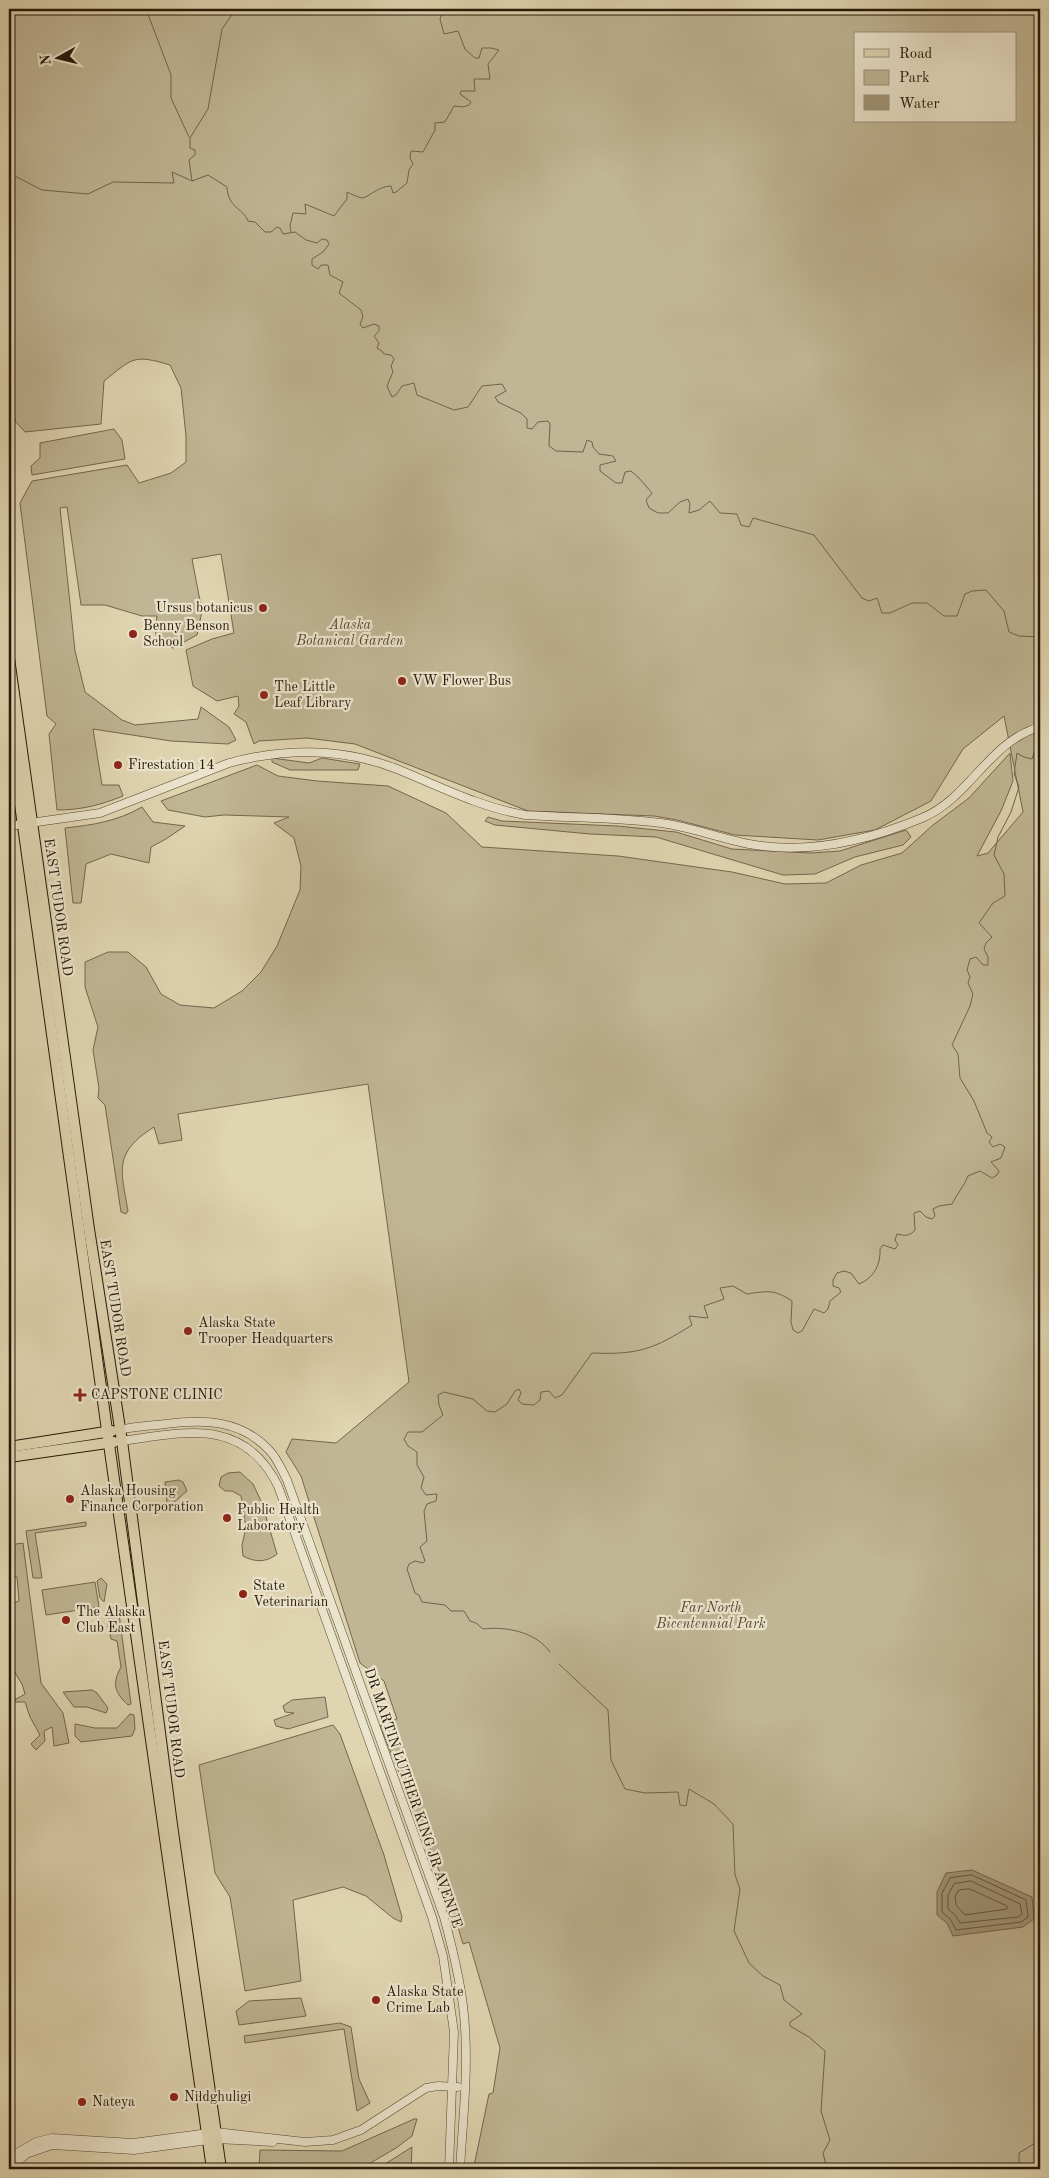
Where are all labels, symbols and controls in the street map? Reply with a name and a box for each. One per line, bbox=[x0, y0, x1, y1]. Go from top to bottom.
north arrow bbox=[32, 32, 82, 82]
legend bbox=[854, 32, 1016, 122]
text: Road bbox=[899, 47, 933, 62]
text: N bbox=[38, 53, 54, 66]
text: Park bbox=[899, 71, 930, 86]
text: Water bbox=[899, 97, 940, 112]
place label: Ursus botanicus bbox=[156, 601, 253, 615]
marker: Ursus botanicus bbox=[257, 602, 269, 614]
park label: Alaska Botanical Garden bbox=[295, 618, 404, 648]
place label: Benny Benson School bbox=[143, 619, 230, 649]
marker: Benny Benson School bbox=[127, 628, 139, 640]
place label: VW Flower Bus bbox=[412, 674, 511, 688]
marker: VW Flower Bus bbox=[396, 675, 408, 687]
place label: The Little Leaf Library bbox=[274, 680, 352, 710]
marker: The Little Leaf Library bbox=[258, 689, 270, 701]
place label: Firestation 14 bbox=[128, 758, 215, 772]
marker: Firestation 14 bbox=[112, 759, 124, 771]
street label: EAST TUDOR ROAD bbox=[41, 837, 75, 977]
street label: EAST TUDOR ROAD bbox=[97, 1238, 133, 1378]
place label: Alaska State Trooper Headquarters bbox=[198, 1316, 333, 1346]
marker: Alaska State Trooper Headquarters bbox=[182, 1325, 194, 1337]
marker: CAPSTONE CLINIC bbox=[73, 1388, 87, 1402]
place label: CAPSTONE CLINIC bbox=[91, 1388, 223, 1402]
place label: Alaska Housing Finance Corporation bbox=[80, 1484, 204, 1514]
marker: Alaska Housing Finance Corporation bbox=[64, 1493, 76, 1505]
place label: Public Health Laboratory bbox=[237, 1503, 320, 1533]
marker: Public Health Laboratory bbox=[221, 1512, 233, 1524]
place label: State Veterinarian bbox=[253, 1579, 329, 1609]
marker: State Veterinarian bbox=[237, 1588, 249, 1600]
park label: Far North Bicentennial Park bbox=[655, 1601, 766, 1631]
place label: The Alaska Club East bbox=[76, 1605, 146, 1635]
marker: The Alaska Club East bbox=[60, 1614, 72, 1626]
street label: EAST TUDOR ROAD bbox=[156, 1639, 186, 1779]
street label: DR MARTIN LUTHER KING JR AVENUE bbox=[362, 1666, 464, 1930]
place label: Alaska State Crime Lab bbox=[386, 1985, 463, 2015]
marker: Alaska State Crime Lab bbox=[370, 1994, 382, 2006]
place label: Niłdghuligi bbox=[184, 2090, 252, 2104]
marker: Niłdghuligi bbox=[168, 2091, 180, 2103]
place label: Nateya bbox=[92, 2095, 135, 2109]
marker: Nateya bbox=[76, 2096, 88, 2108]

